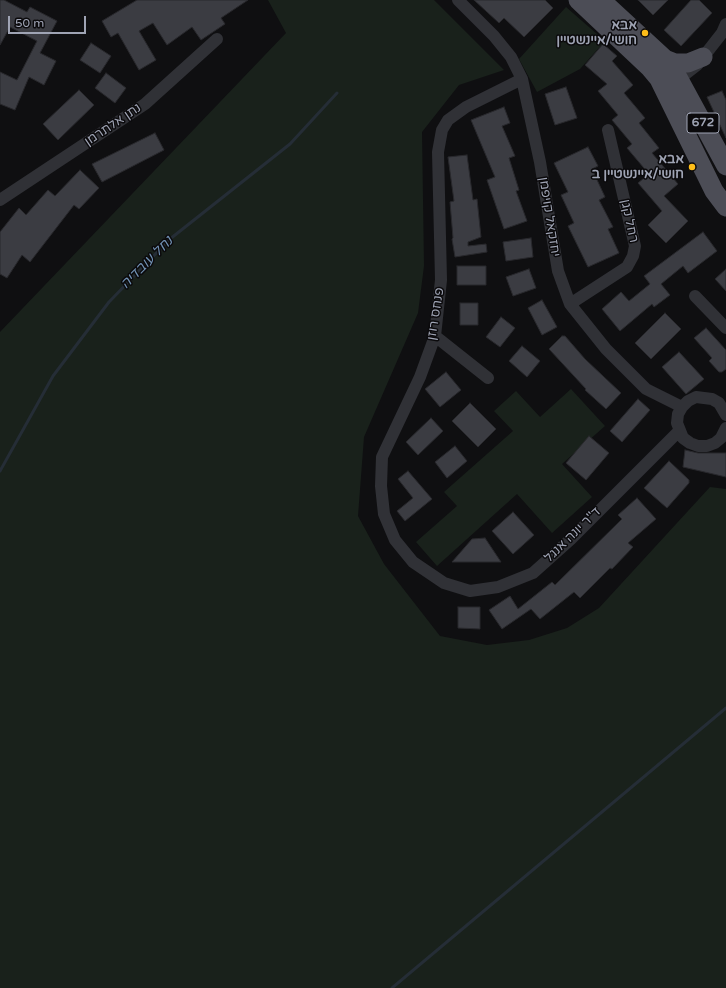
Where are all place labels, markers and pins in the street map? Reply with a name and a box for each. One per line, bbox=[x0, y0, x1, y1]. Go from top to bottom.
place label: אבא חושי/איינשטיין bbox=[556, 18, 637, 49]
marker: אבא חושי/איינשטיין bbox=[640, 28, 650, 38]
place label: אבא חושי/איינשטיין ב bbox=[592, 152, 684, 183]
marker: אבא חושי/איינשטיין ב bbox=[687, 162, 697, 172]

